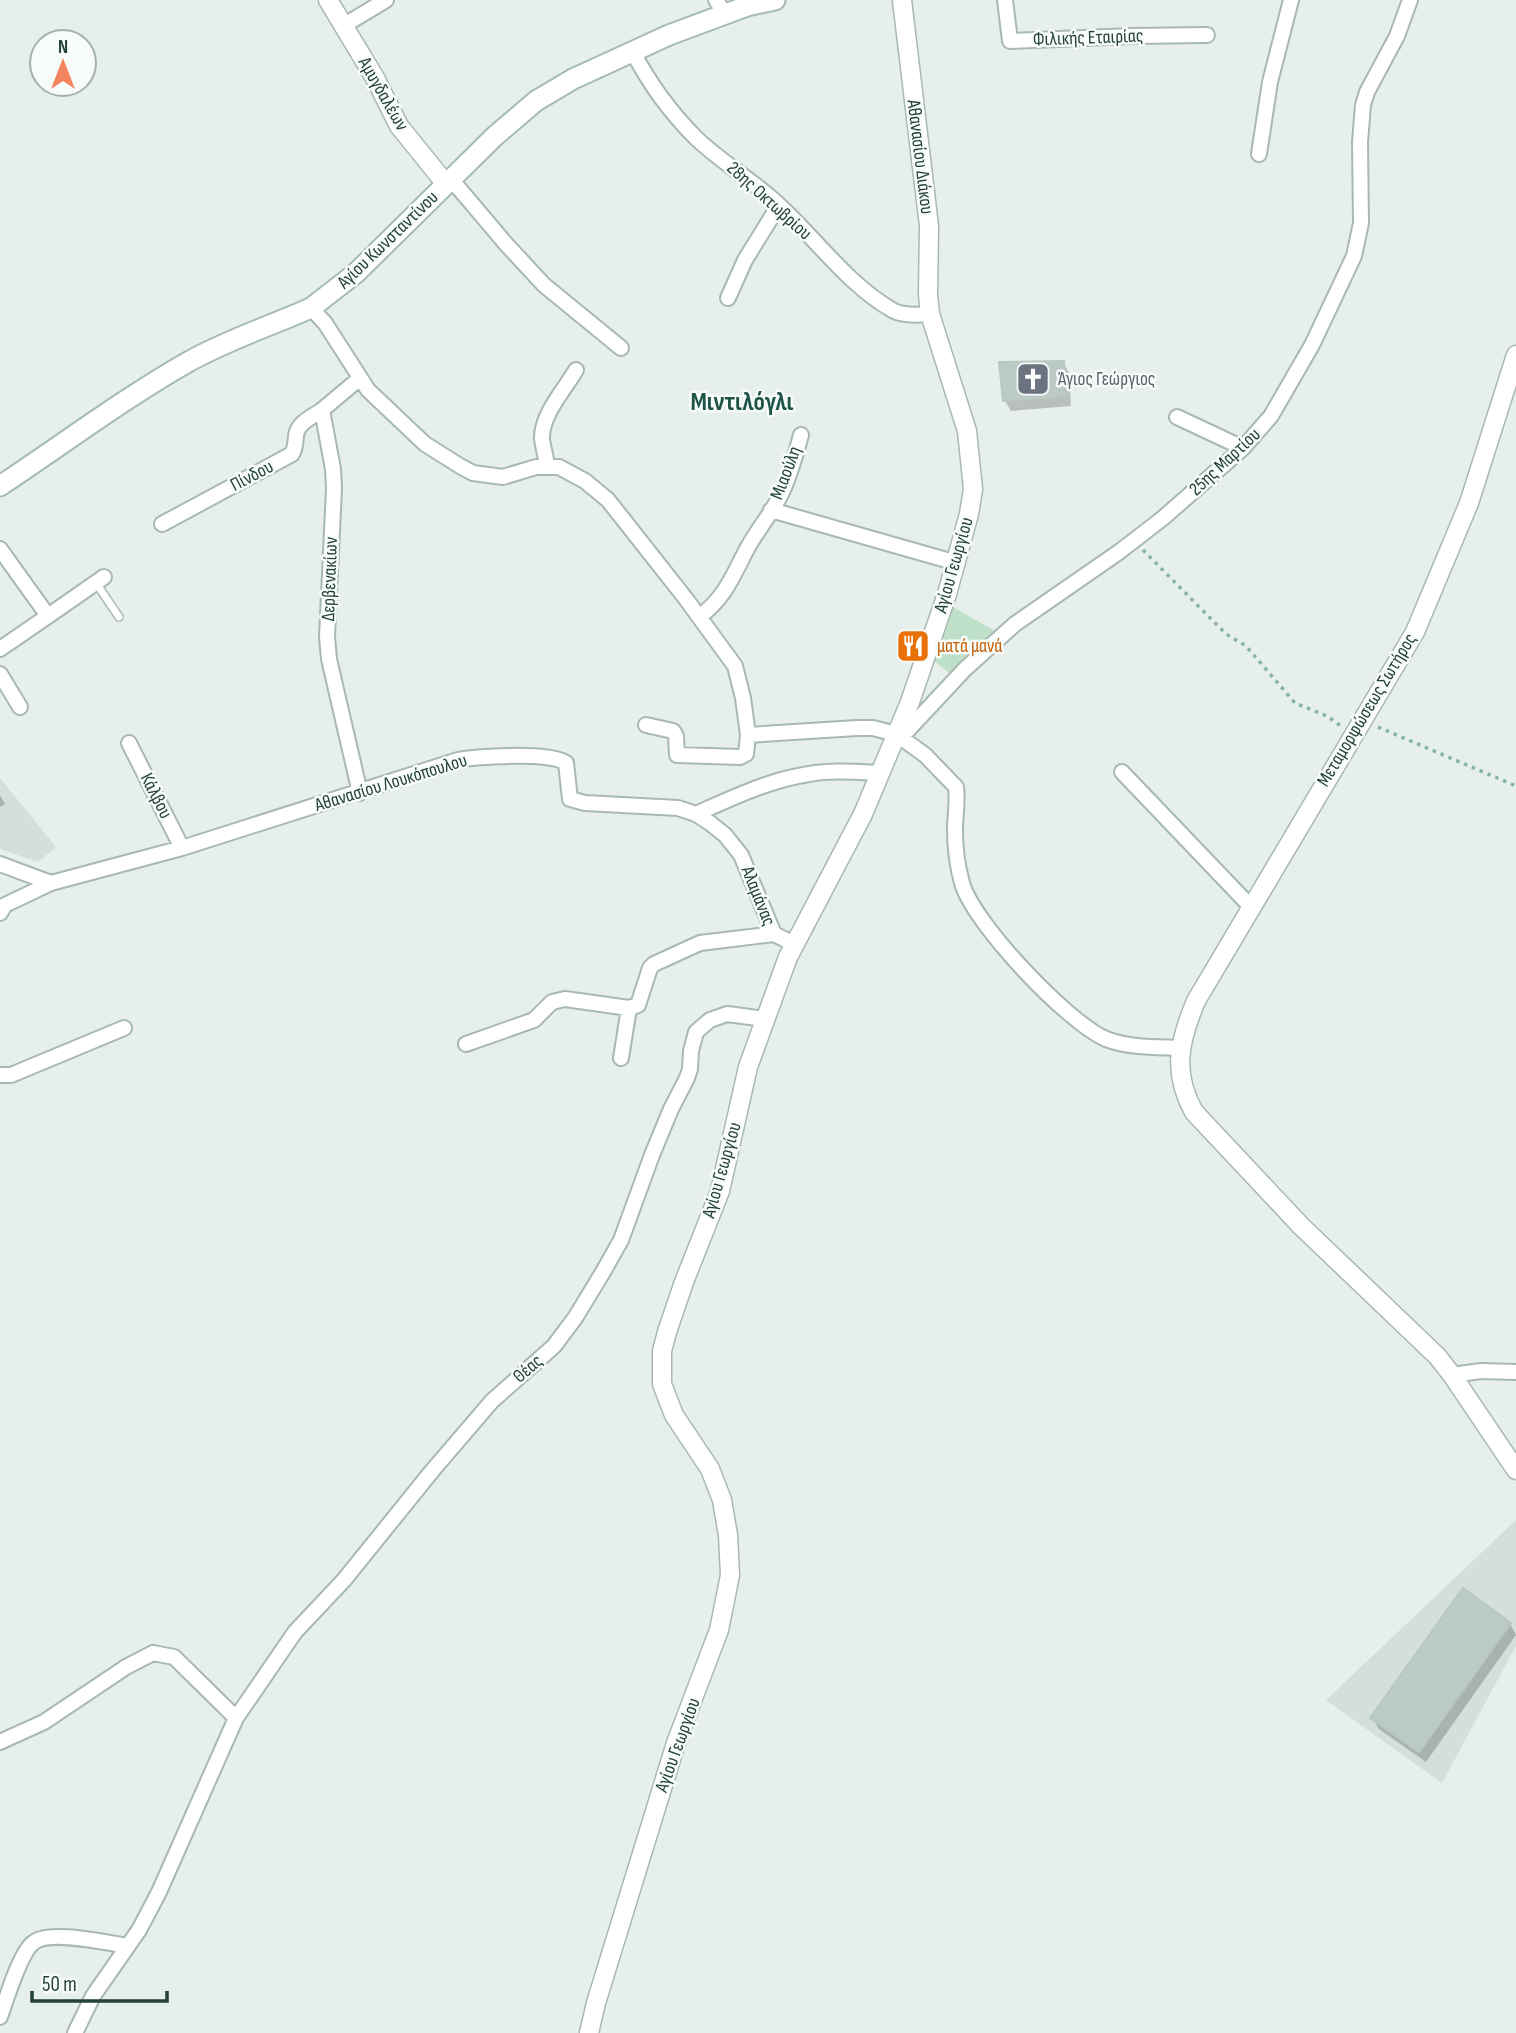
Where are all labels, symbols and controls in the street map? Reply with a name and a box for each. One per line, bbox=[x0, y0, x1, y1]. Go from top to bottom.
street label: Φιλικής Εταιρίας bbox=[1032, 25, 1144, 51]
north arrow bbox=[28, 28, 98, 98]
text: N bbox=[58, 36, 68, 59]
street label: Αμυγδαλέων bbox=[352, 52, 414, 135]
street label: Αθανασίου Διάκου bbox=[901, 97, 938, 216]
street label: 28ης Οκτωβρίου bbox=[722, 157, 816, 245]
street label: Αγίου Κωνσταντίνου bbox=[332, 186, 443, 295]
church icon: Άγιος Γεώργιος bbox=[1014, 360, 1052, 398]
place label: Άγιος Γεώργιος bbox=[1058, 368, 1155, 391]
district label: Μιντιλόγλι bbox=[690, 387, 794, 418]
street label: 25ης Μαρτίου bbox=[1185, 423, 1265, 501]
street label: Μιαούλη bbox=[765, 443, 807, 503]
street label: Πίνδου bbox=[227, 455, 277, 497]
street label: Αγίου Γεωργίου bbox=[929, 514, 979, 617]
street label: Δερβενακίων bbox=[317, 536, 343, 622]
restaurant icon: ματά μανά bbox=[894, 627, 932, 665]
street label: Μεταμορφώσεως Σωτήρος bbox=[1312, 629, 1422, 791]
place label: ματά μανά bbox=[937, 635, 1002, 658]
street label: Αθανασίου Λουκόπουλου bbox=[311, 749, 470, 817]
street label: Κάλβου bbox=[135, 769, 177, 823]
street label: Αλαμάνας bbox=[735, 862, 780, 929]
street label: Αγίου Γεωργίου bbox=[697, 1119, 747, 1222]
street label: Θέας bbox=[508, 1350, 548, 1388]
street label: Αγίου Γεωργίου bbox=[650, 1695, 706, 1796]
scale bar bbox=[32, 1960, 166, 2004]
text: 50 m bbox=[42, 1972, 77, 1997]

